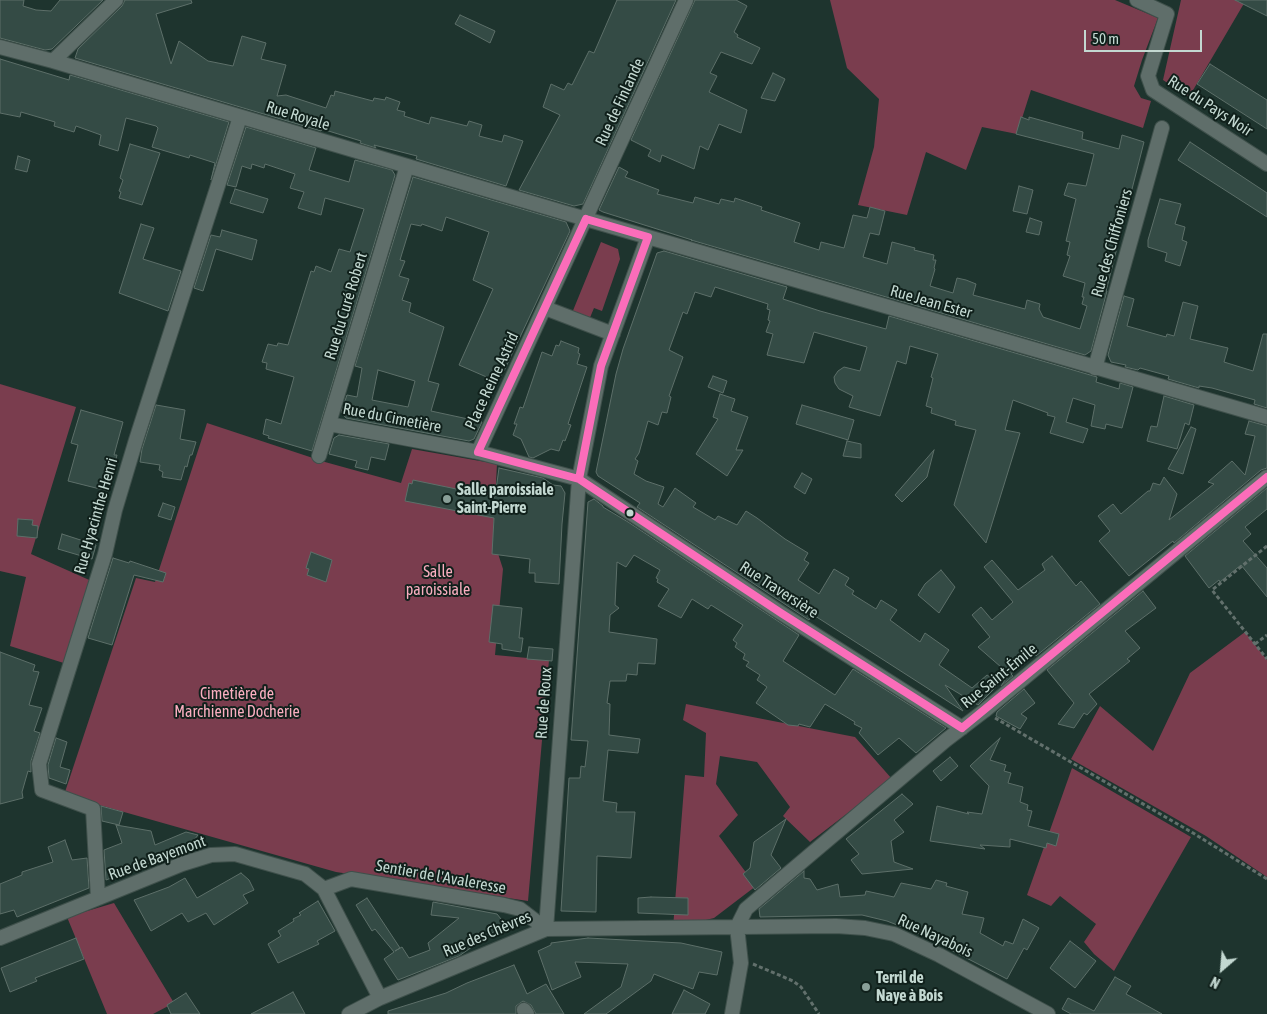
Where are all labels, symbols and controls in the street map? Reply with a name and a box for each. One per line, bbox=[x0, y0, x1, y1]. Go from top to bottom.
scale bar bbox=[1087, 20, 1204, 52]
text: 50 m bbox=[1092, 30, 1119, 47]
street label: Rue de Finlande bbox=[591, 55, 649, 149]
street label: Rue du Pays Noir bbox=[1164, 71, 1256, 141]
street label: Rue Royale bbox=[264, 97, 332, 135]
street label: Rue des Chiffoniers bbox=[1087, 187, 1137, 299]
street label: Rue du Curé Robert bbox=[321, 250, 371, 362]
street label: Rue Jean Ester bbox=[888, 281, 974, 323]
street label: Place Reine Astrid bbox=[461, 329, 523, 433]
street label: Rue du Cimetière bbox=[341, 399, 443, 437]
street label: Rue Hyacinthe Henri bbox=[70, 456, 122, 576]
place label: Salle paroissiale Saint-Pierre bbox=[457, 480, 554, 518]
marker: Salle paroissiale Saint-Pierre bbox=[441, 493, 453, 505]
unlabelled marker bbox=[625, 508, 635, 518]
street label: Rue Traversière bbox=[736, 557, 822, 623]
park label: Salle paroissiale bbox=[406, 562, 470, 600]
street label: Rue Saint-Émile bbox=[957, 639, 1041, 713]
street label: Rue de Roux bbox=[532, 666, 556, 740]
park label: Cimetière de Marchienne Docherie bbox=[174, 684, 300, 722]
street label: Rue de Bayemont bbox=[106, 831, 208, 885]
street label: Sentier de l'Avaleresse bbox=[374, 856, 508, 898]
street label: Rue des Chèvres bbox=[440, 907, 534, 961]
street label: Rue Nayabois bbox=[895, 910, 975, 962]
north arrow bbox=[1197, 944, 1247, 994]
place label: Terril de Naye à Bois bbox=[876, 968, 943, 1006]
text: N bbox=[1208, 973, 1223, 991]
marker: Terril de Naye à Bois bbox=[860, 981, 872, 993]

